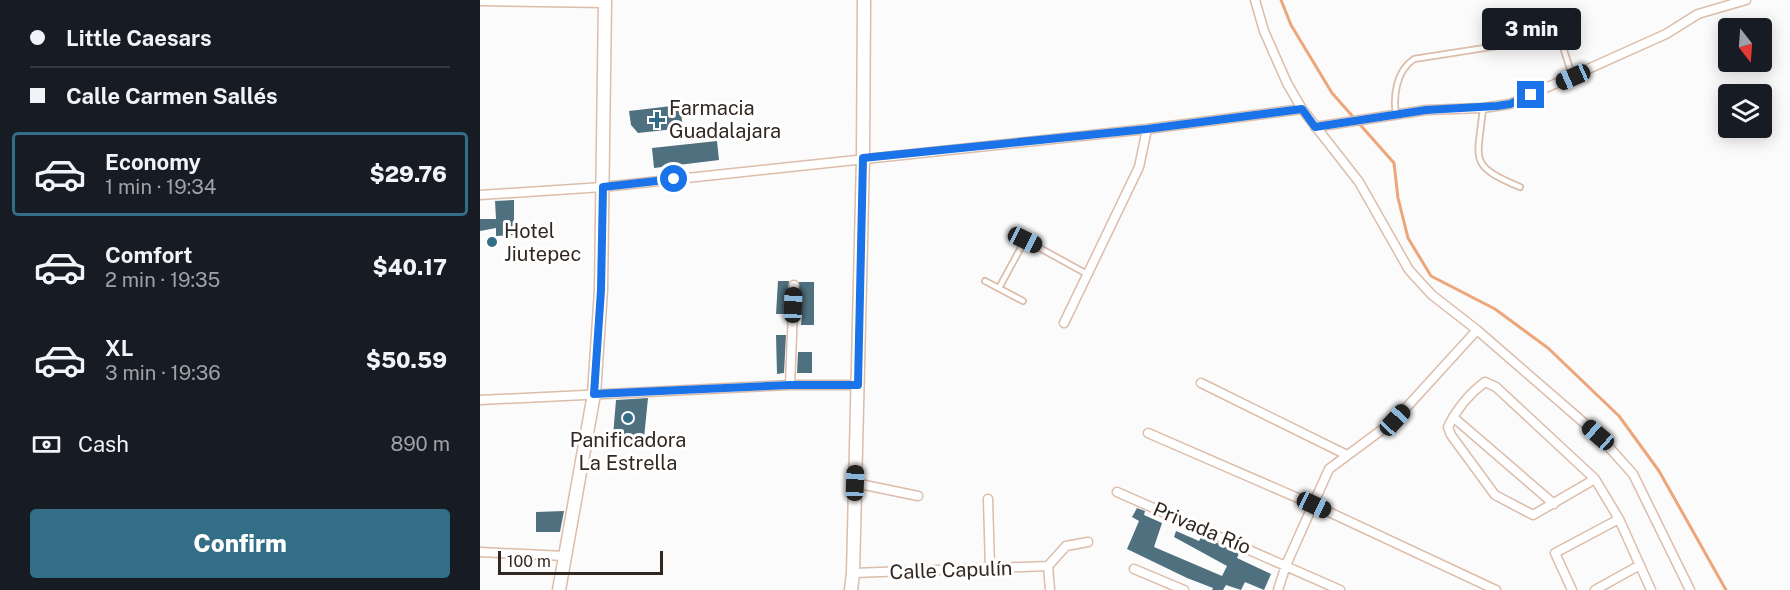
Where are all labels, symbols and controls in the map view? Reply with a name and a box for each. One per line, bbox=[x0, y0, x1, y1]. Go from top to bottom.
callout: 3 min bbox=[1482, 8, 1580, 50]
text: 3 min bbox=[1505, 17, 1558, 41]
north arrow bbox=[1718, 18, 1772, 72]
map controls bbox=[1718, 18, 1772, 138]
text: Little Caesars bbox=[66, 25, 212, 51]
car bbox=[1553, 61, 1593, 93]
route end bbox=[1517, 81, 1544, 108]
text: Calle Carmen Sallés bbox=[66, 83, 278, 109]
button: layers bbox=[1718, 84, 1772, 138]
place label: Farmacia Guadalajara bbox=[669, 96, 781, 143]
marker: Farmacia Guadalajara bbox=[650, 113, 664, 127]
icon: car bbox=[33, 147, 87, 201]
text: Economy bbox=[105, 149, 201, 175]
text: $29.76 bbox=[369, 161, 447, 187]
route start bbox=[660, 165, 687, 192]
text: 1 min · 19:34 bbox=[105, 175, 216, 199]
place label: Hotel Jiutepec bbox=[504, 219, 581, 266]
car bbox=[1005, 224, 1045, 256]
marker: Hotel Jiutepec bbox=[485, 235, 499, 249]
icon: car bbox=[33, 240, 87, 294]
text: Comfort bbox=[105, 242, 192, 268]
text: $40.17 bbox=[373, 254, 447, 280]
text: 2 min · 19:35 bbox=[105, 268, 220, 292]
car bbox=[783, 287, 803, 323]
icon: car bbox=[33, 333, 87, 387]
text: XL bbox=[105, 335, 133, 361]
text: $50.59 bbox=[366, 347, 447, 373]
text: 3 min · 19:36 bbox=[105, 361, 221, 385]
car bbox=[1376, 401, 1414, 439]
marker: Panificadora La Estrella bbox=[621, 411, 635, 425]
car bbox=[1579, 416, 1617, 454]
icon: cash bbox=[30, 428, 63, 461]
place label: Panificadora La Estrella bbox=[570, 428, 686, 475]
text: Cash bbox=[78, 431, 129, 457]
text: 890 m bbox=[390, 432, 450, 456]
car bbox=[845, 465, 865, 501]
car bbox=[1294, 489, 1334, 521]
street label: Privada Río bbox=[1150, 497, 1254, 559]
button: Confirm bbox=[30, 509, 450, 578]
scale bar bbox=[498, 548, 663, 576]
text: 100 m bbox=[507, 552, 551, 571]
street label: Calle Capulín bbox=[889, 556, 1013, 584]

